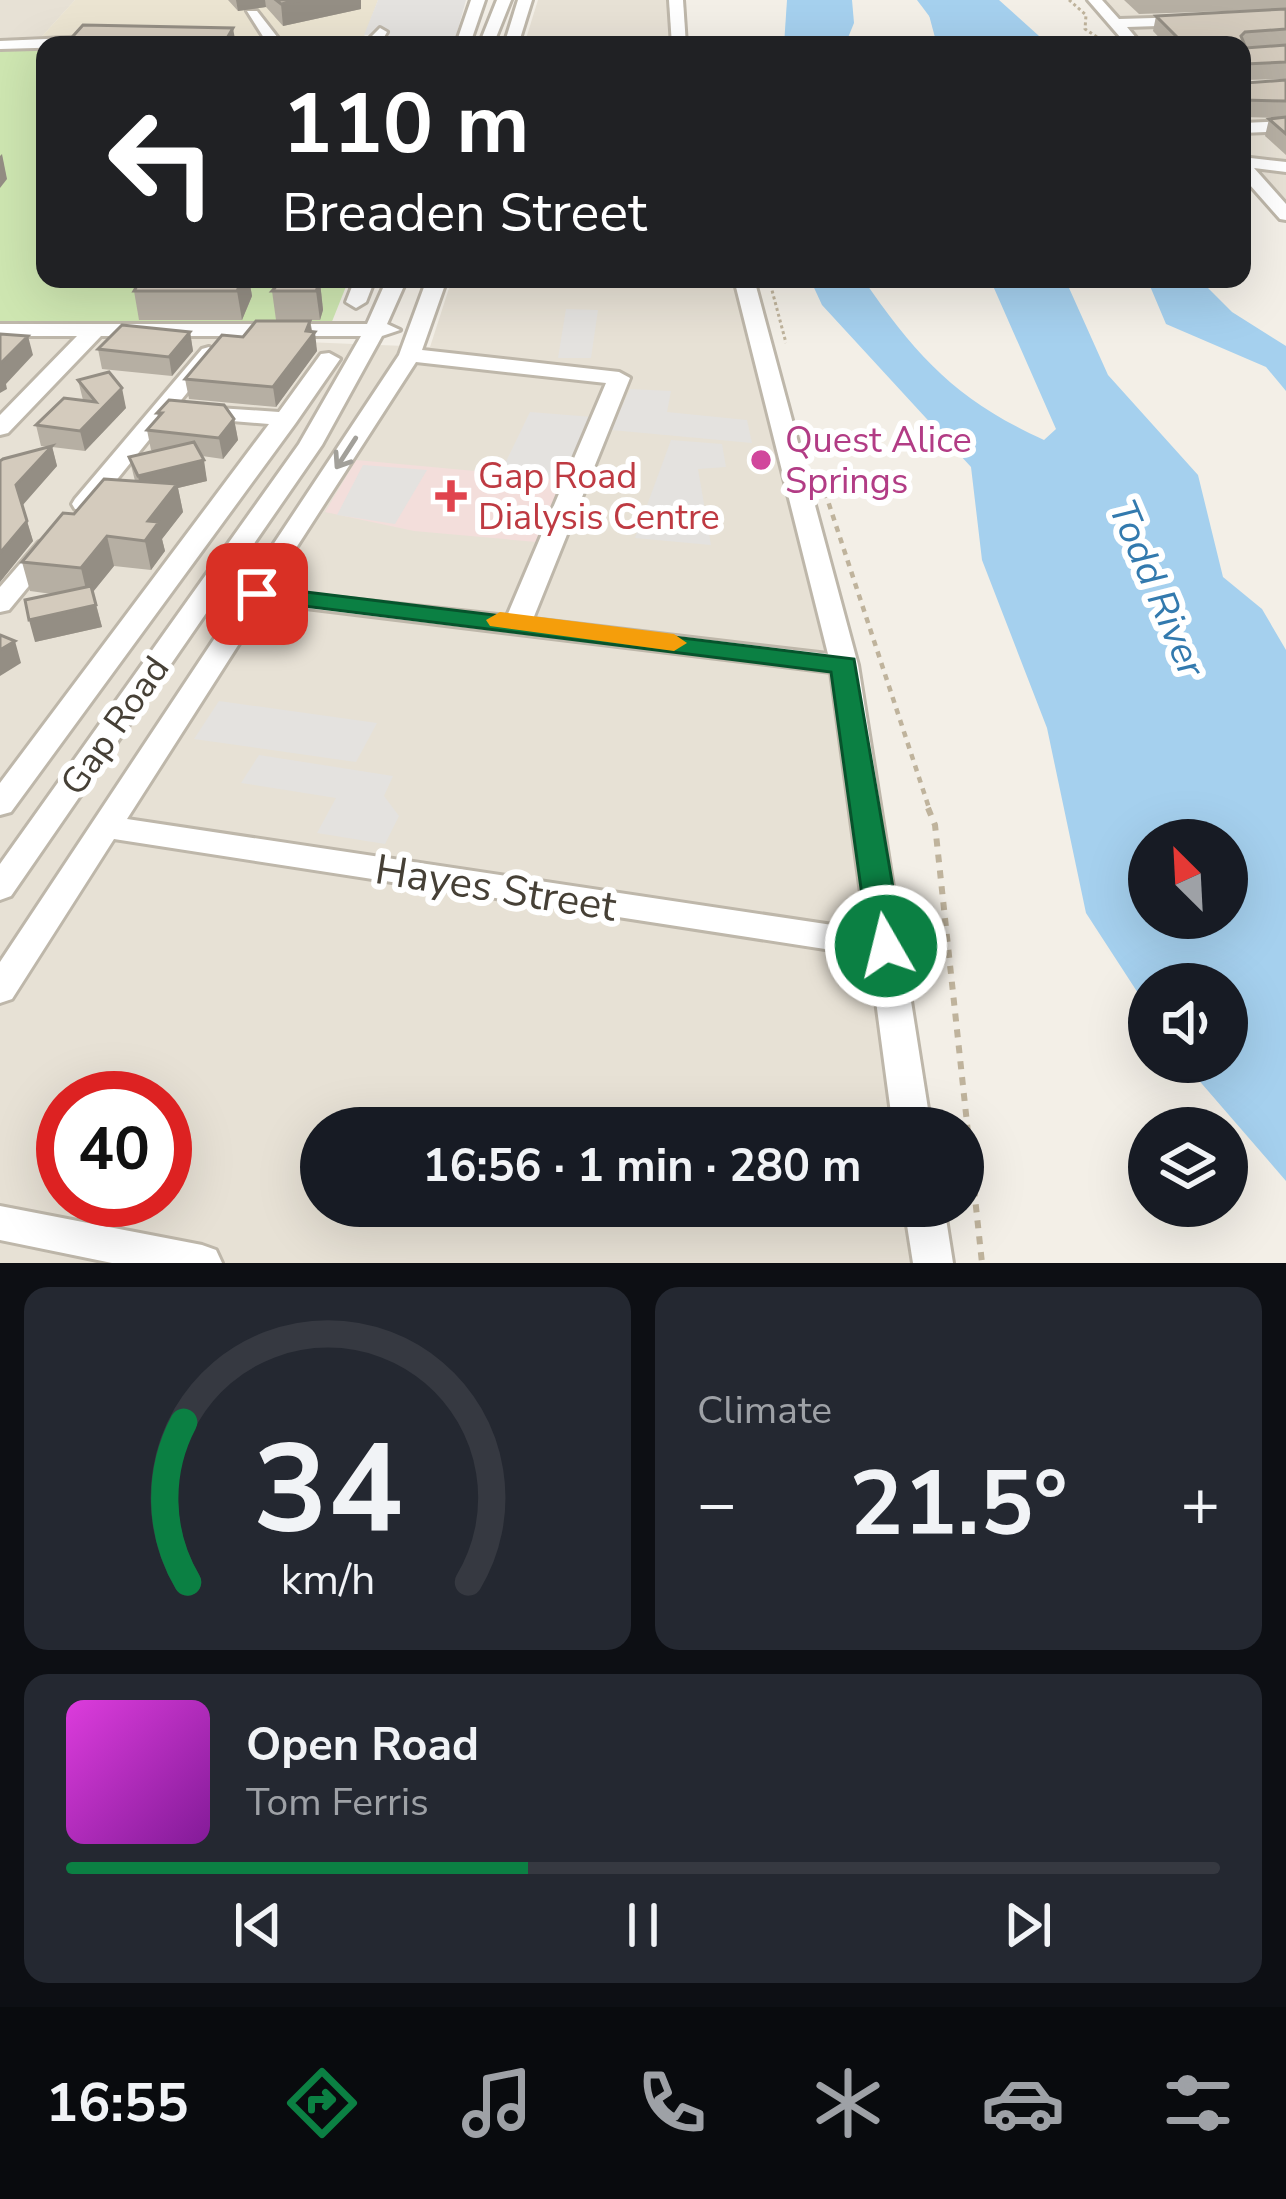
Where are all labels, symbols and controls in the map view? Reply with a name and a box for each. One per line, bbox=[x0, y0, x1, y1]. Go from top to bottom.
text: 110 m bbox=[282, 67, 530, 182]
icon: left bbox=[84, 84, 240, 240]
text: Breaden Street bbox=[282, 176, 647, 250]
place label: Quest Alice Springs bbox=[785, 416, 972, 506]
one-way arrow bbox=[333, 436, 358, 470]
marker: Quest Alice Springs bbox=[748, 447, 774, 473]
place label: Gap Road Dialysis Centre bbox=[478, 452, 720, 542]
marker: Gap Road Dialysis Centre bbox=[435, 480, 467, 512]
water label: Todd River bbox=[1096, 492, 1218, 686]
pin bbox=[206, 543, 308, 645]
icon: arrive bbox=[224, 561, 290, 627]
street label: Gap Road bbox=[49, 647, 181, 805]
north arrow bbox=[1128, 819, 1248, 939]
map controls bbox=[1128, 819, 1248, 1227]
street label: Hayes Street bbox=[371, 841, 621, 936]
position arrow bbox=[823, 883, 949, 1009]
button: sound bbox=[1128, 963, 1248, 1083]
speed limit sign: 40 bbox=[36, 1071, 192, 1227]
button: layers bbox=[1128, 1107, 1248, 1227]
text: 16:56 · 1 min · 280 m bbox=[422, 1136, 862, 1197]
text: Climate bbox=[697, 1384, 832, 1437]
text: 34 bbox=[253, 1405, 402, 1575]
text: 21.5° bbox=[849, 1443, 1068, 1566]
text: − bbox=[697, 1459, 737, 1549]
text: + bbox=[1180, 1459, 1220, 1549]
text: km/h bbox=[280, 1550, 375, 1608]
text: Open Road bbox=[246, 1715, 479, 1776]
text: Tom Ferris bbox=[246, 1776, 429, 1829]
icon: previous bbox=[225, 1892, 291, 1958]
icon: pause bbox=[610, 1892, 676, 1958]
icon: next bbox=[995, 1892, 1061, 1958]
icon: directions bbox=[280, 2061, 364, 2145]
icon: music bbox=[455, 2061, 539, 2145]
icon: phone bbox=[630, 2061, 714, 2145]
icon: climate bbox=[806, 2061, 890, 2145]
icon: car bbox=[981, 2061, 1065, 2145]
icon: filters bbox=[1156, 2061, 1240, 2145]
text: 16:55 bbox=[46, 2066, 189, 2140]

